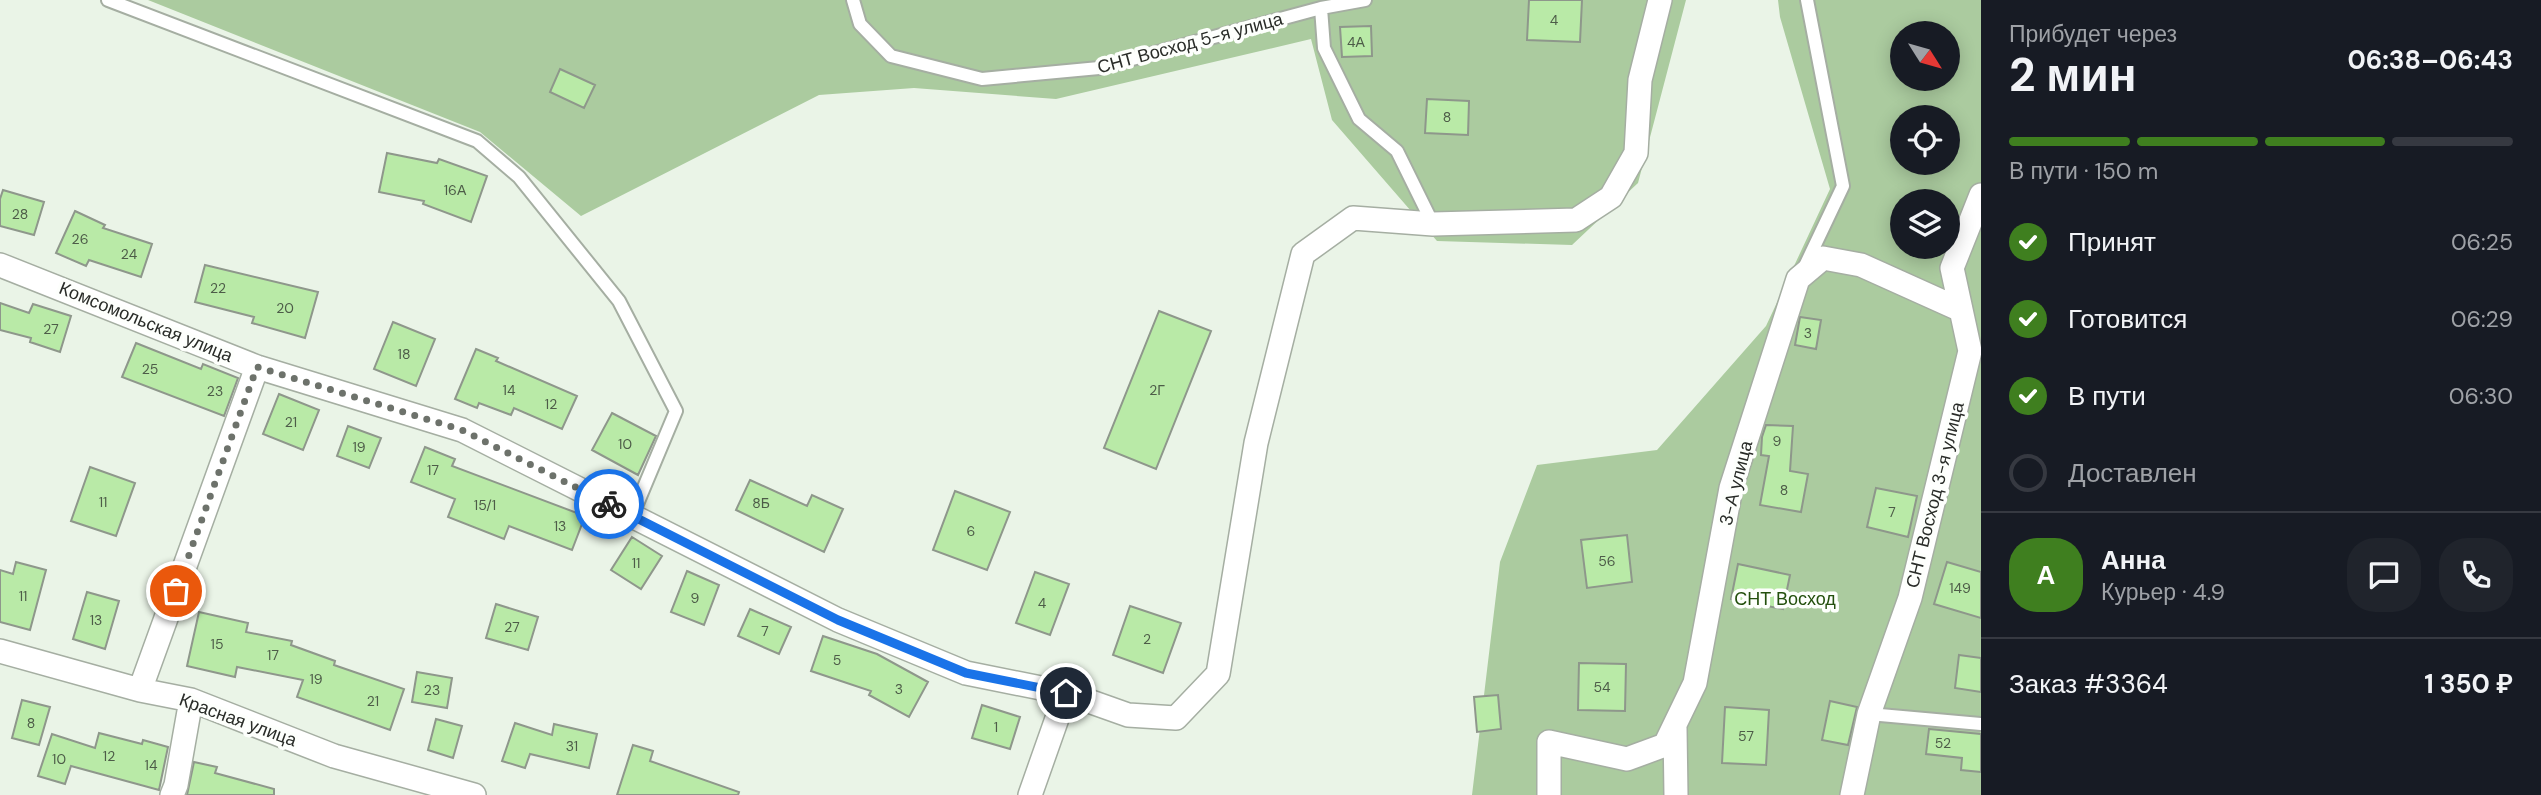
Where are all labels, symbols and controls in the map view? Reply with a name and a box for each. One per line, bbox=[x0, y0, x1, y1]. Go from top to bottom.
street label: СНТ Восход 5-я улица bbox=[1095, 6, 1286, 79]
house number: 4 bbox=[1550, 11, 1559, 29]
text: Прибудет через bbox=[2009, 19, 2177, 49]
north arrow bbox=[1890, 21, 1960, 91]
map controls bbox=[1890, 21, 1960, 259]
house number: 4А bbox=[1347, 33, 1366, 51]
text: 06:38–06:43 bbox=[2347, 43, 2513, 77]
text: 2 мин bbox=[2009, 45, 2136, 105]
button: locate bbox=[1890, 105, 1960, 175]
house number: 8 bbox=[1443, 108, 1451, 126]
text: В пути · 150 m bbox=[2009, 156, 2158, 186]
house number: 16А bbox=[444, 181, 467, 199]
button: layers bbox=[1890, 189, 1960, 259]
house number: 28 bbox=[12, 205, 28, 223]
icon: check bbox=[2009, 223, 2047, 261]
text: Принят bbox=[2068, 225, 2156, 259]
text: 06:25 bbox=[2451, 227, 2513, 257]
house number: 26 bbox=[72, 230, 88, 248]
house number: 24 bbox=[121, 245, 138, 263]
street label: Комсомольская улица bbox=[56, 276, 237, 368]
house number: 22 bbox=[210, 279, 226, 297]
house number: 20 bbox=[276, 299, 294, 317]
icon: check bbox=[2009, 300, 2047, 338]
text: Готовится bbox=[2068, 302, 2187, 336]
text: 06:29 bbox=[2451, 304, 2513, 334]
house number: 27 bbox=[43, 320, 59, 338]
house number: 3 bbox=[1804, 324, 1812, 342]
house number: 18 bbox=[398, 345, 410, 363]
house number: 25 bbox=[142, 360, 158, 378]
icon: check bbox=[2009, 377, 2047, 415]
text: В пути bbox=[2068, 379, 2146, 413]
house number: 14 bbox=[503, 381, 516, 399]
house number: 2Г bbox=[1149, 381, 1165, 399]
text: 06:30 bbox=[2449, 381, 2513, 411]
house number: 23 bbox=[207, 382, 223, 400]
house number: 12 bbox=[545, 395, 557, 413]
street label: СНТ Восход 3-я улица bbox=[1900, 399, 1970, 591]
house number: 21 bbox=[285, 413, 297, 431]
house number: 9 bbox=[1773, 432, 1782, 450]
house number: 10 bbox=[618, 435, 632, 453]
street label: 3-А улица bbox=[1714, 437, 1758, 528]
house number: 19 bbox=[352, 438, 366, 456]
text: Доставлен bbox=[2068, 456, 2197, 490]
house number: 17 bbox=[427, 461, 439, 479]
courier bbox=[574, 469, 644, 539]
house number: 8 bbox=[1780, 481, 1788, 499]
icon: bike bbox=[590, 485, 628, 523]
house number: 11 bbox=[99, 493, 107, 511]
house number: 8Б bbox=[752, 494, 770, 512]
house number: 15/1 bbox=[474, 496, 496, 514]
house number: 7 bbox=[1888, 503, 1896, 521]
house number: 13 bbox=[554, 517, 566, 535]
house number: 6 bbox=[967, 522, 975, 540]
button: chat bbox=[2347, 538, 2421, 612]
button: phone bbox=[2439, 538, 2513, 612]
text: Анна bbox=[2101, 543, 2166, 577]
house number: 56 bbox=[1598, 552, 1616, 570]
house number: 11 bbox=[632, 554, 640, 572]
text: А bbox=[2037, 558, 2055, 592]
pin bbox=[146, 561, 206, 621]
icon: bag bbox=[157, 572, 195, 610]
text: Курьер · 4.9 bbox=[2101, 577, 2225, 607]
house number: 149 bbox=[1949, 579, 1971, 597]
house number: 11 bbox=[19, 587, 27, 605]
park label: СНТ Восход bbox=[1734, 587, 1836, 611]
house number: 9 bbox=[691, 589, 700, 607]
house number: 4 bbox=[1038, 594, 1047, 612]
house number: 13 bbox=[90, 611, 102, 629]
house number: 27 bbox=[504, 618, 520, 636]
house number: 7 bbox=[761, 622, 769, 640]
house number: 2 bbox=[1143, 630, 1151, 648]
house number: 15 bbox=[211, 635, 223, 653]
house number: 17 bbox=[267, 646, 279, 664]
house number: 5 bbox=[833, 651, 841, 669]
pin bbox=[1036, 663, 1096, 723]
text: Заказ #3364 bbox=[2009, 667, 2168, 701]
text: 1 350 ₽ bbox=[2424, 667, 2513, 701]
house number: 19 bbox=[309, 670, 323, 688]
icon: home bbox=[1047, 674, 1085, 712]
house number: 54 bbox=[1593, 678, 1611, 696]
house number: 3 bbox=[895, 680, 903, 698]
house number: 23 bbox=[424, 681, 440, 699]
street label: Красная улица bbox=[176, 688, 301, 753]
house number: 21 bbox=[367, 692, 379, 710]
house number: 8 bbox=[27, 714, 35, 732]
house number: 1 bbox=[994, 718, 998, 736]
house number: 57 bbox=[1738, 727, 1754, 745]
house number: 52 bbox=[1935, 734, 1951, 752]
house number: 31 bbox=[566, 737, 578, 755]
house number: 12 bbox=[103, 747, 115, 765]
house number: 10 bbox=[52, 750, 66, 768]
house number: 14 bbox=[145, 756, 158, 774]

